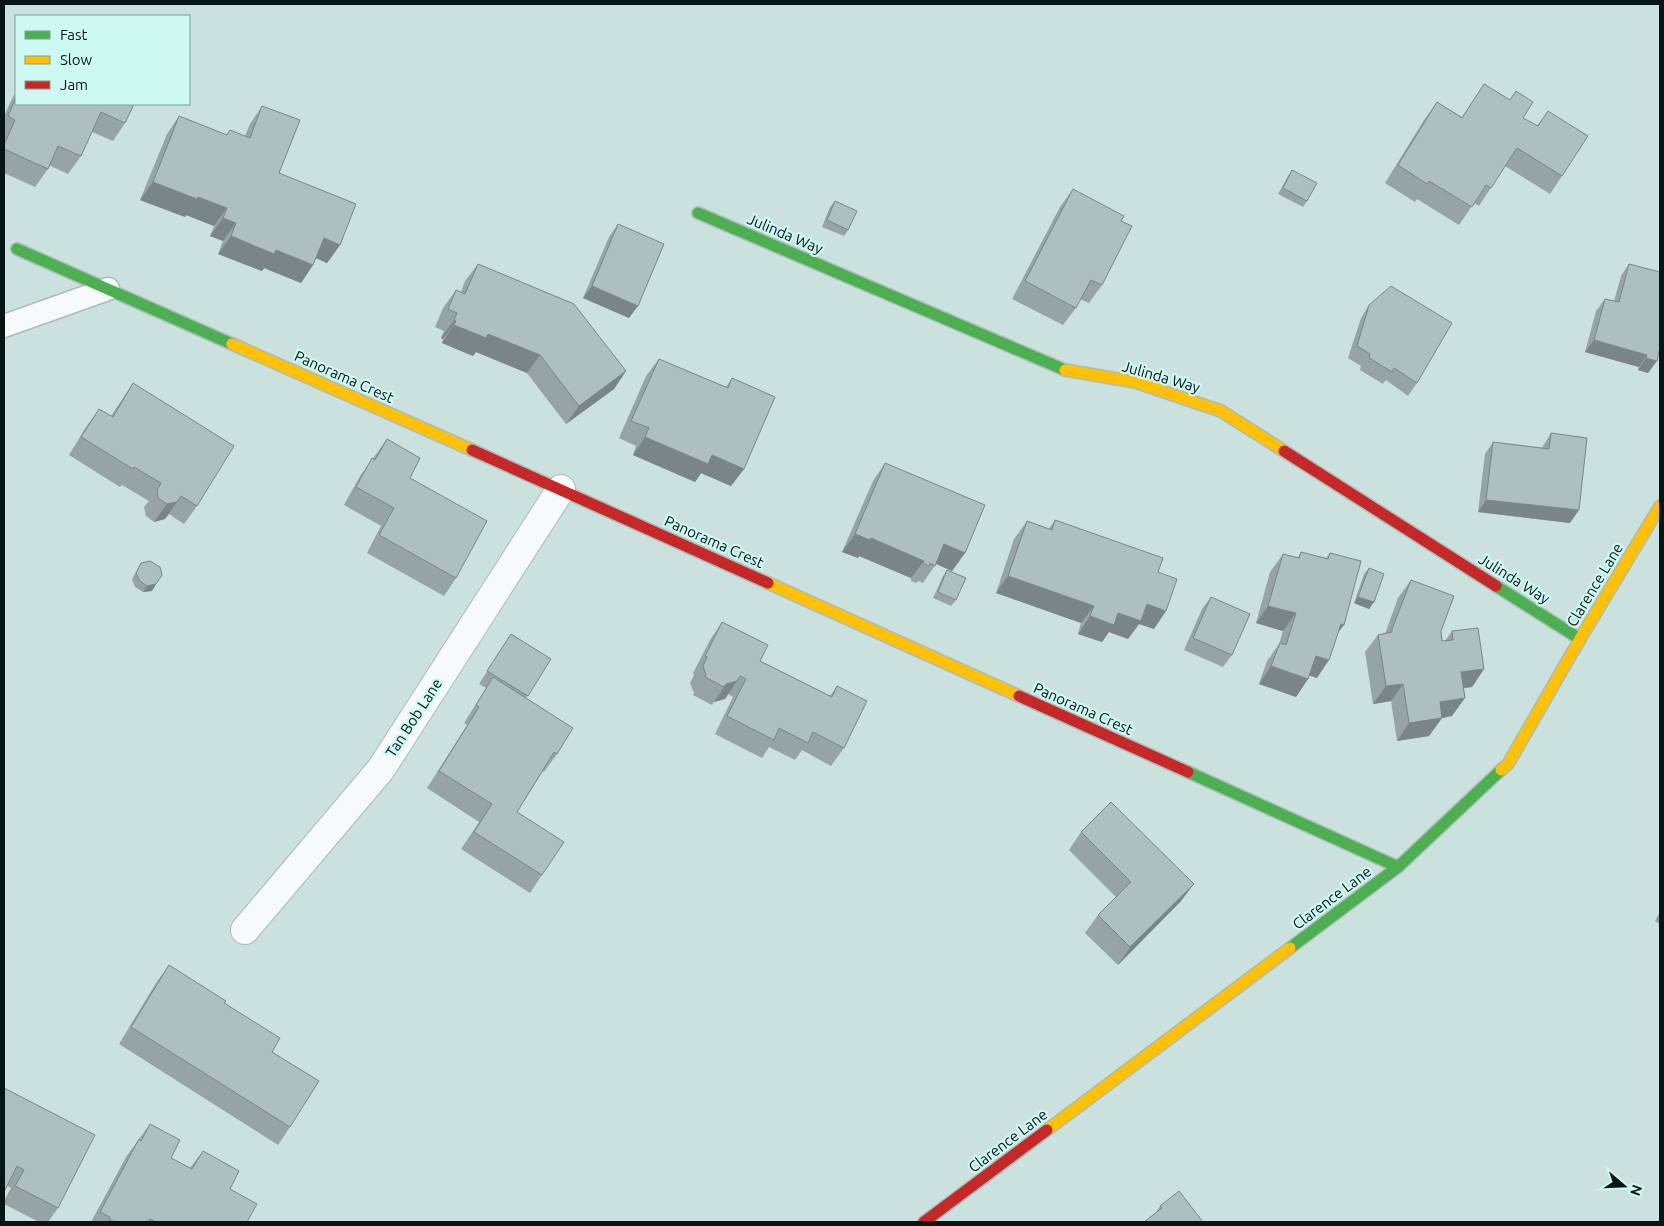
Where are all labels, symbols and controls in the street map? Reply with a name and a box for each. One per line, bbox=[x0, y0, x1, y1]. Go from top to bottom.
legend bbox=[15, 15, 190, 105]
text: Fast bbox=[60, 26, 88, 43]
text: Slow bbox=[60, 51, 93, 68]
text: Jam bbox=[60, 76, 88, 93]
street label: Julinda Way bbox=[745, 210, 826, 257]
street label: Panorama Crest bbox=[292, 347, 397, 406]
street label: Julinda Way bbox=[1120, 357, 1202, 396]
street label: Panorama Crest bbox=[662, 512, 767, 571]
street label: Clarence Lane bbox=[1563, 540, 1626, 630]
street label: Julinda Way bbox=[1476, 550, 1553, 607]
street label: Tan Bob Lane bbox=[382, 675, 445, 760]
street label: Panorama Crest bbox=[1031, 679, 1136, 738]
street label: Clarence Lane bbox=[1289, 862, 1374, 933]
street label: Clarence Lane bbox=[965, 1105, 1050, 1176]
north arrow bbox=[1599, 1161, 1649, 1211]
text: N bbox=[1627, 1183, 1646, 1198]

